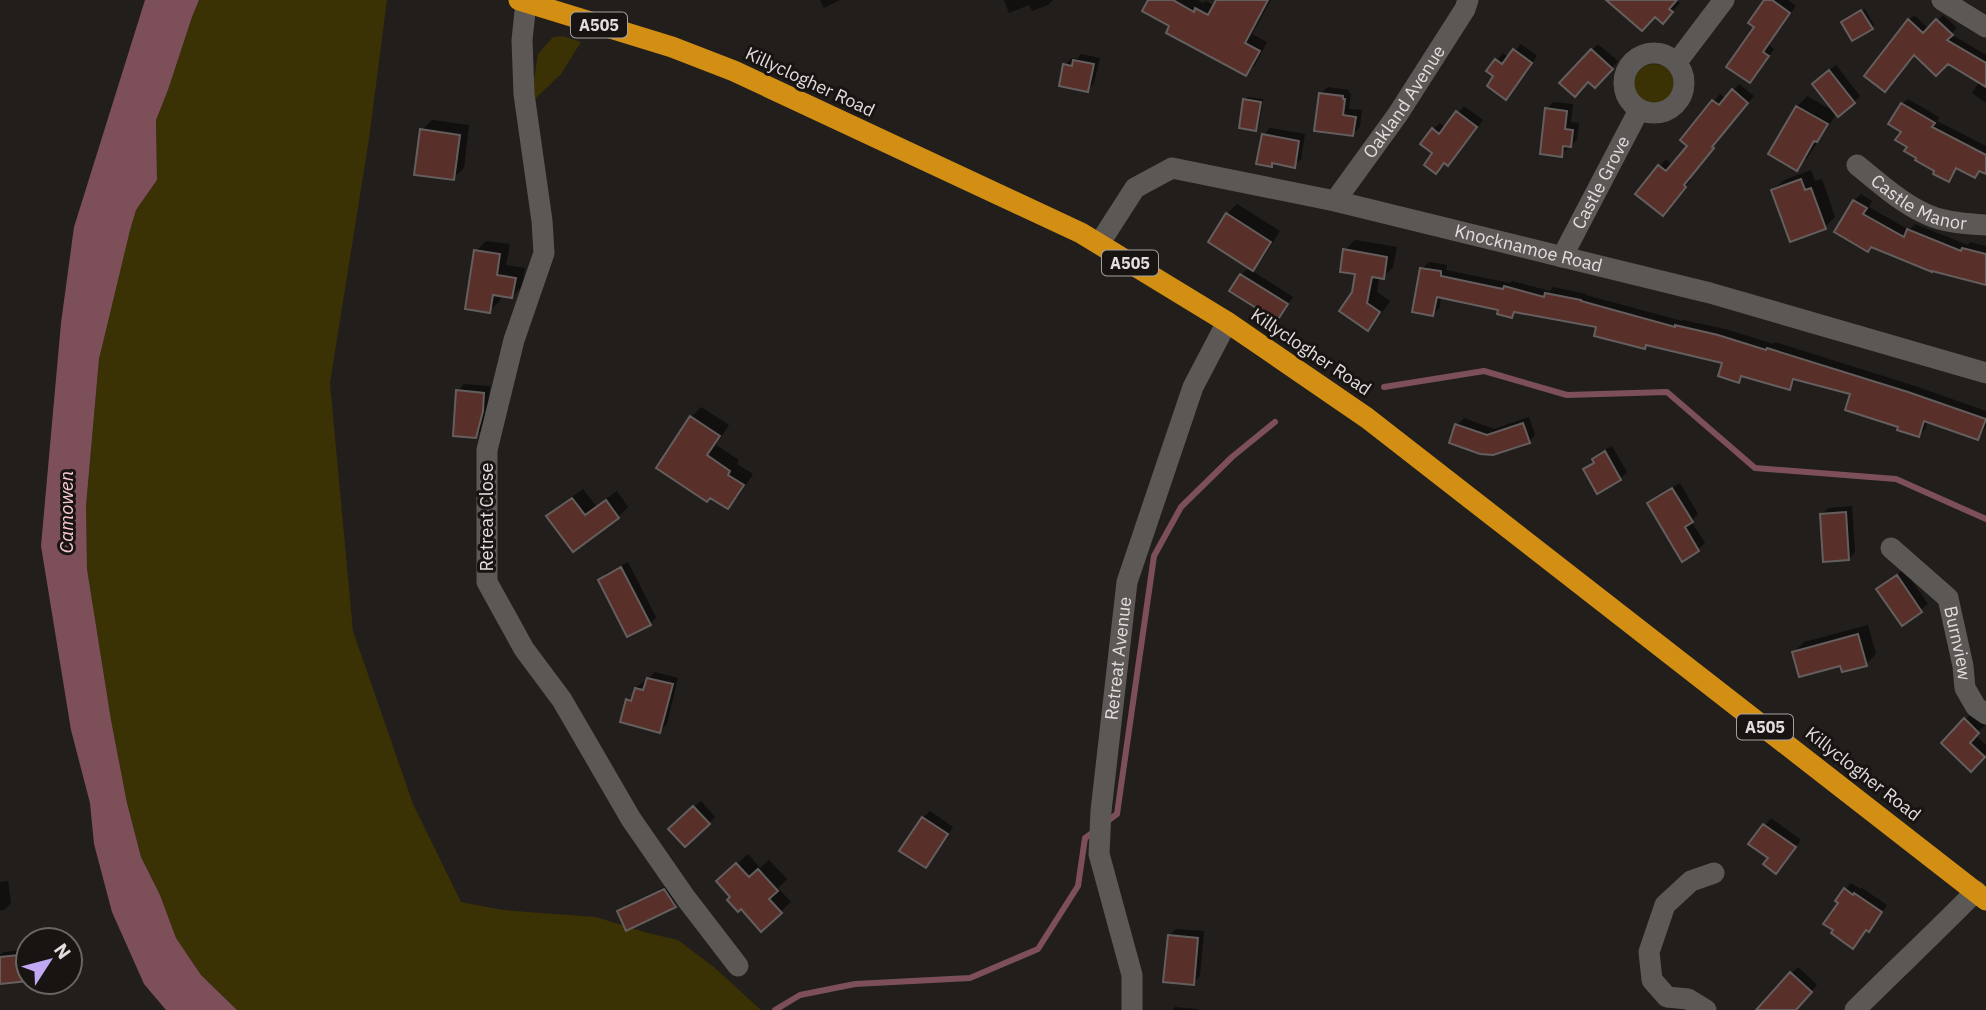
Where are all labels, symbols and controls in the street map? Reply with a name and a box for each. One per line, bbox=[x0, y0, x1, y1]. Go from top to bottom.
road number: A505 bbox=[571, 13, 627, 38]
street label: Killyclogher Road bbox=[742, 41, 879, 122]
street label: Oakland Avenue bbox=[1358, 41, 1450, 163]
street label: Castle Grove bbox=[1567, 132, 1635, 233]
street label: Castle Manor bbox=[1866, 169, 1968, 235]
street label: Knocknamoe Road bbox=[1452, 219, 1605, 277]
road number: A505 bbox=[1102, 250, 1158, 276]
street label: Killyclogher Road bbox=[1247, 303, 1376, 400]
street label: Retreat Close bbox=[475, 462, 498, 571]
water label: Camowen bbox=[54, 471, 78, 553]
street label: Retreat Avenue bbox=[1099, 595, 1136, 721]
street label: Burnview bbox=[1939, 604, 1976, 681]
road number: A505 bbox=[1737, 714, 1793, 740]
street label: Killyclogher Road bbox=[1801, 721, 1926, 826]
north arrow bbox=[14, 926, 84, 996]
text: N bbox=[49, 938, 77, 964]

